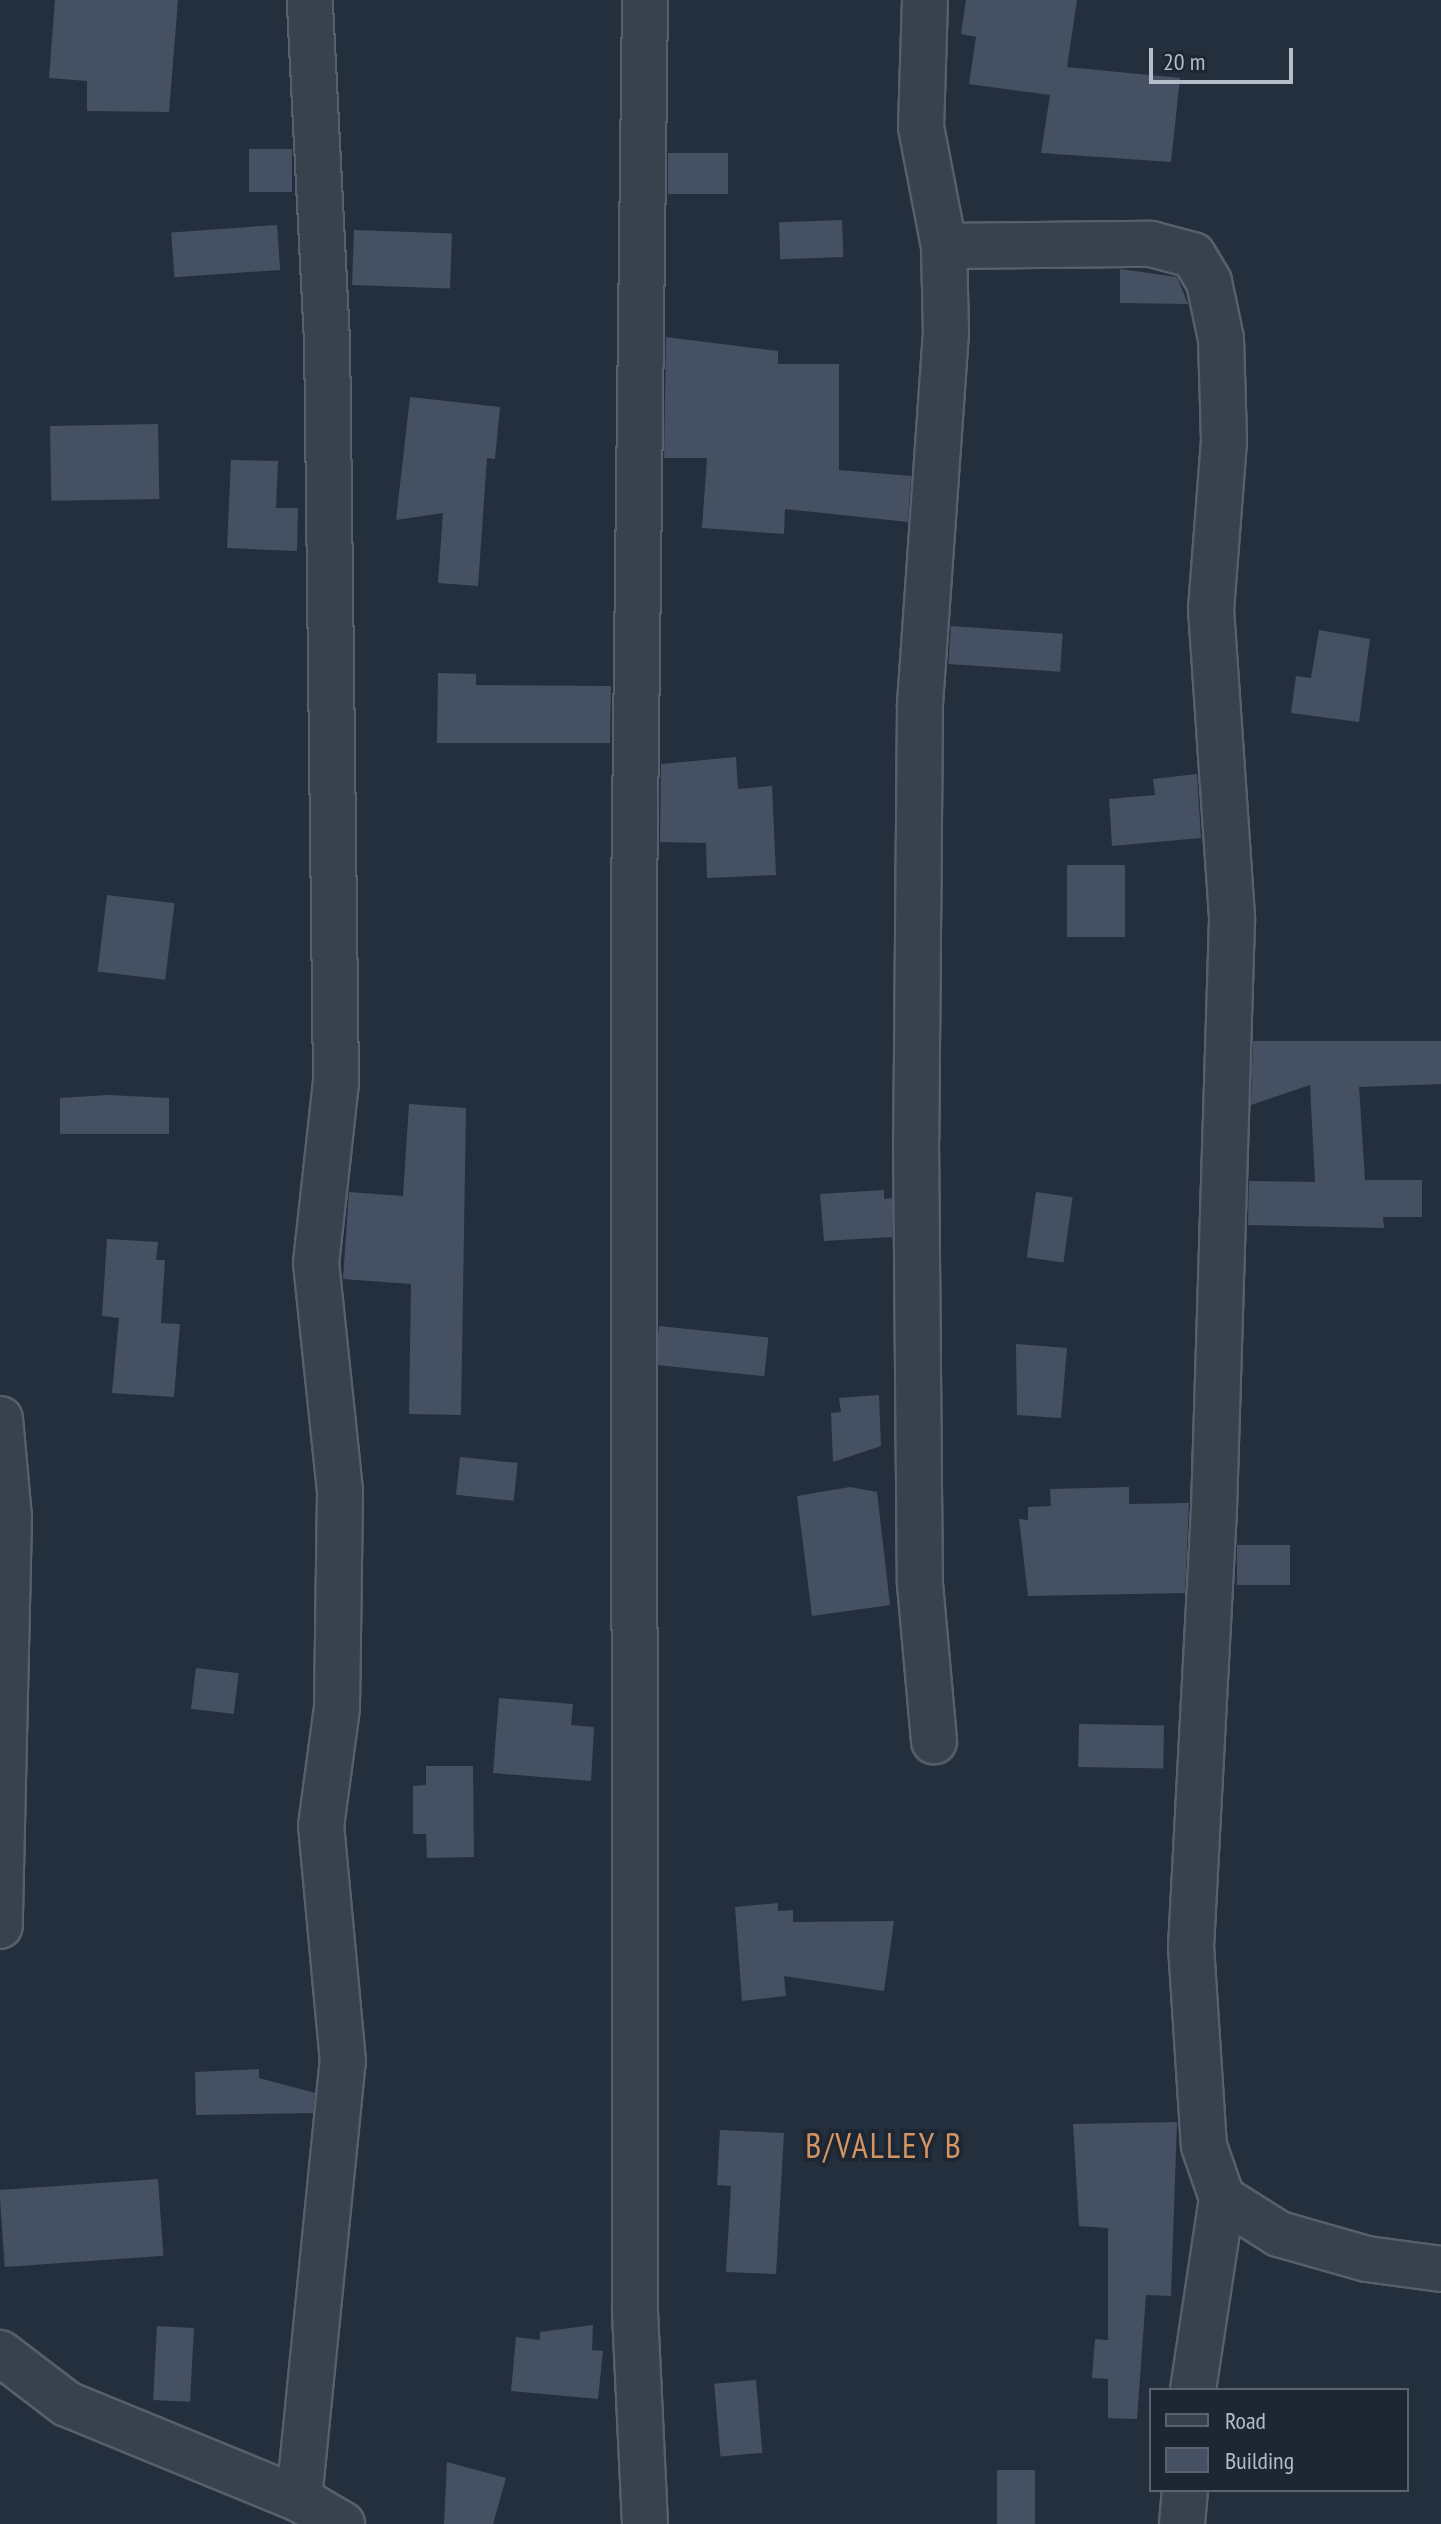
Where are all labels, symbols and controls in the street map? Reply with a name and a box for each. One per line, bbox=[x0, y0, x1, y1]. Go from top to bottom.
scale bar bbox=[1153, 32, 1297, 82]
text: 20 m bbox=[1163, 46, 1205, 77]
district label: B/VALLEY B bbox=[805, 2126, 963, 2166]
legend bbox=[1149, 2388, 1409, 2492]
text: Road bbox=[1225, 2405, 1266, 2436]
text: Building bbox=[1225, 2445, 1294, 2476]

